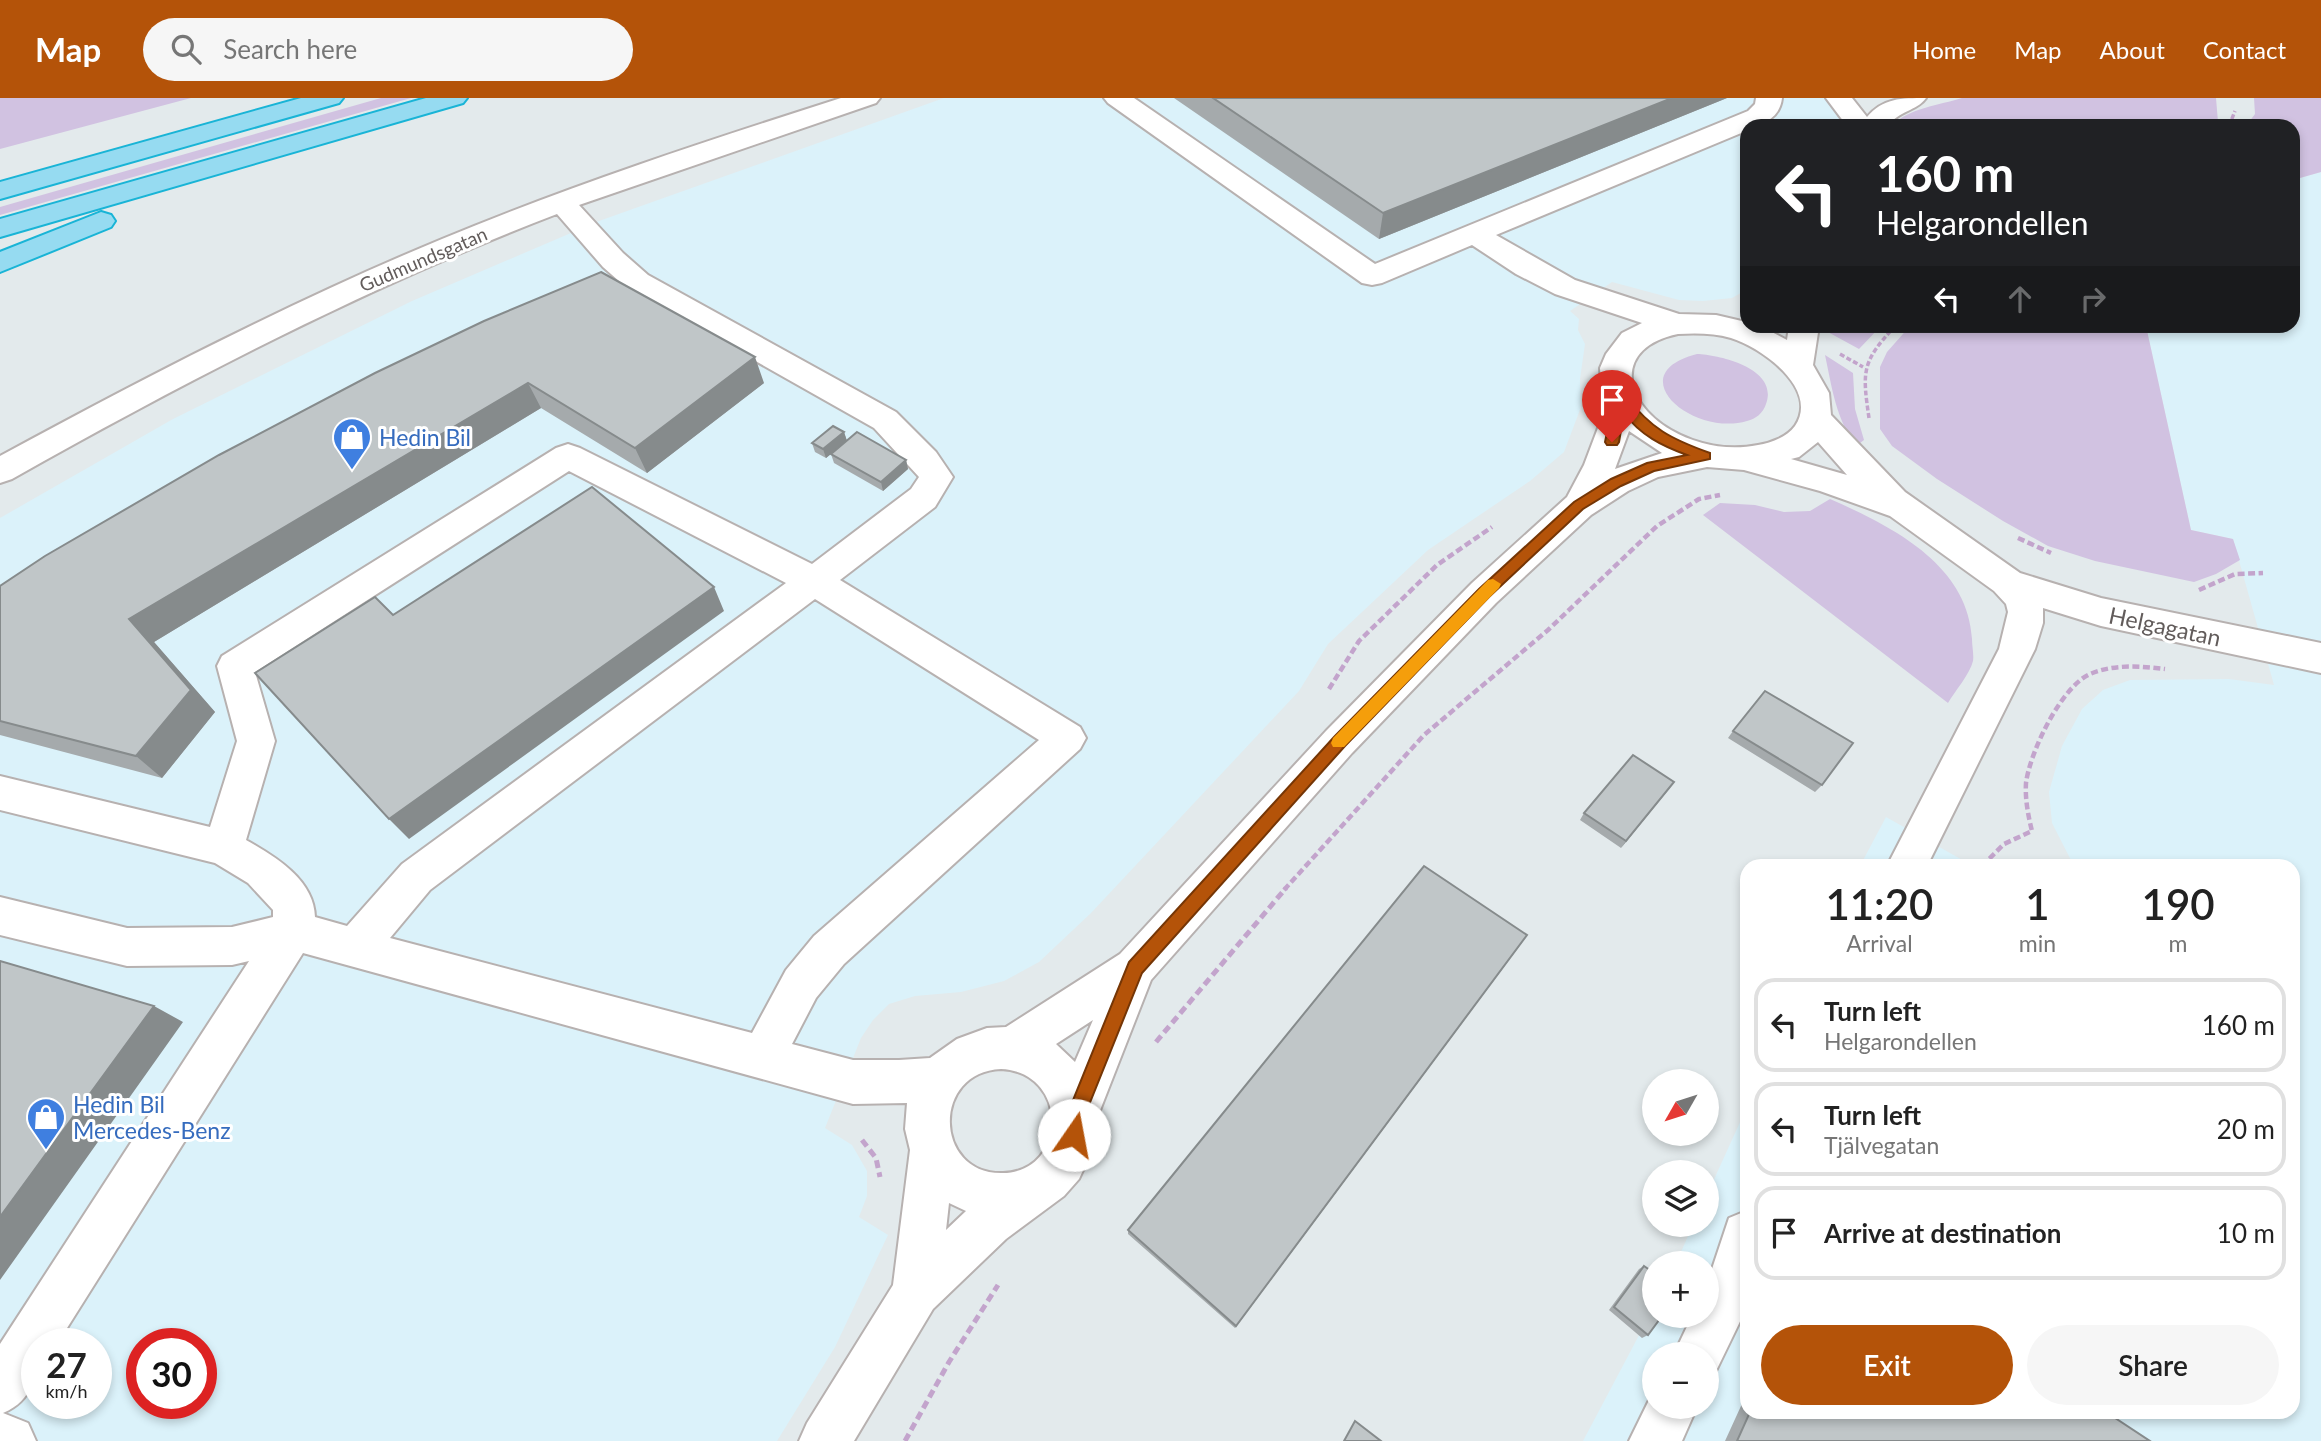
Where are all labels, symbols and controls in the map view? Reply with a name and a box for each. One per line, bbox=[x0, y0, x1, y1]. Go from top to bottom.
search box bbox=[143, 18, 633, 81]
text: Map bbox=[35, 29, 101, 69]
icon: search bbox=[167, 30, 205, 68]
text: Search here bbox=[223, 33, 357, 65]
text: Home bbox=[1912, 35, 1976, 64]
text: Map bbox=[2014, 35, 2062, 64]
text: About bbox=[2100, 35, 2165, 64]
text: Contact bbox=[2203, 35, 2286, 64]
text: 160 m bbox=[1876, 144, 2014, 202]
icon: left bbox=[1761, 147, 1852, 238]
text: Helgarondellen bbox=[1876, 203, 2089, 242]
street label: Gudmundsgatan bbox=[356, 222, 490, 296]
icon: left bbox=[1928, 280, 1966, 318]
icon: ahead bbox=[2001, 280, 2039, 318]
icon: right bbox=[2074, 280, 2112, 318]
pin bbox=[1582, 370, 1642, 442]
icon: arrive bbox=[1593, 381, 1631, 419]
shop icon: Hedin Bil bbox=[331, 416, 373, 471]
place label: Hedin Bil bbox=[379, 423, 471, 451]
street label: Helgagatan bbox=[2106, 600, 2224, 652]
text: 11:20 bbox=[1825, 879, 1933, 929]
text: 1 bbox=[2025, 879, 2050, 929]
text: 190 bbox=[2142, 879, 2215, 929]
text: Arrival bbox=[1846, 929, 1913, 957]
text: min bbox=[2019, 929, 2056, 957]
text: m bbox=[2169, 929, 2188, 957]
text: Turn left bbox=[1824, 995, 1921, 1027]
icon: left bbox=[1765, 1006, 1803, 1044]
text: 160 m bbox=[2202, 1009, 2275, 1041]
text: Helgarondellen bbox=[1824, 1027, 1977, 1055]
north arrow bbox=[1642, 1069, 1718, 1146]
map controls bbox=[1642, 1069, 1719, 1419]
place label: Hedin Bil Mercedes-Benz bbox=[73, 1090, 231, 1144]
shop icon: Hedin Bil Mercedes-Benz bbox=[25, 1096, 67, 1151]
position arrow bbox=[1037, 1098, 1111, 1172]
text: Turn left bbox=[1824, 1099, 1921, 1131]
icon: left bbox=[1765, 1110, 1803, 1148]
text: 20 m bbox=[2217, 1113, 2275, 1145]
text: Tjälvegatan bbox=[1824, 1131, 1939, 1159]
button: layers bbox=[1642, 1160, 1719, 1237]
icon: arrive bbox=[1765, 1214, 1803, 1252]
text: Arrive at destination bbox=[1824, 1217, 2061, 1249]
text: 10 m bbox=[2217, 1217, 2275, 1249]
button: + bbox=[1642, 1251, 1719, 1328]
button: Exit bbox=[1761, 1325, 2013, 1405]
button: Share bbox=[2027, 1325, 2279, 1405]
speed limit sign: 30 bbox=[126, 1328, 217, 1419]
button: − bbox=[1642, 1342, 1719, 1419]
text: 27 bbox=[46, 1343, 87, 1385]
text: km/h bbox=[45, 1380, 88, 1402]

